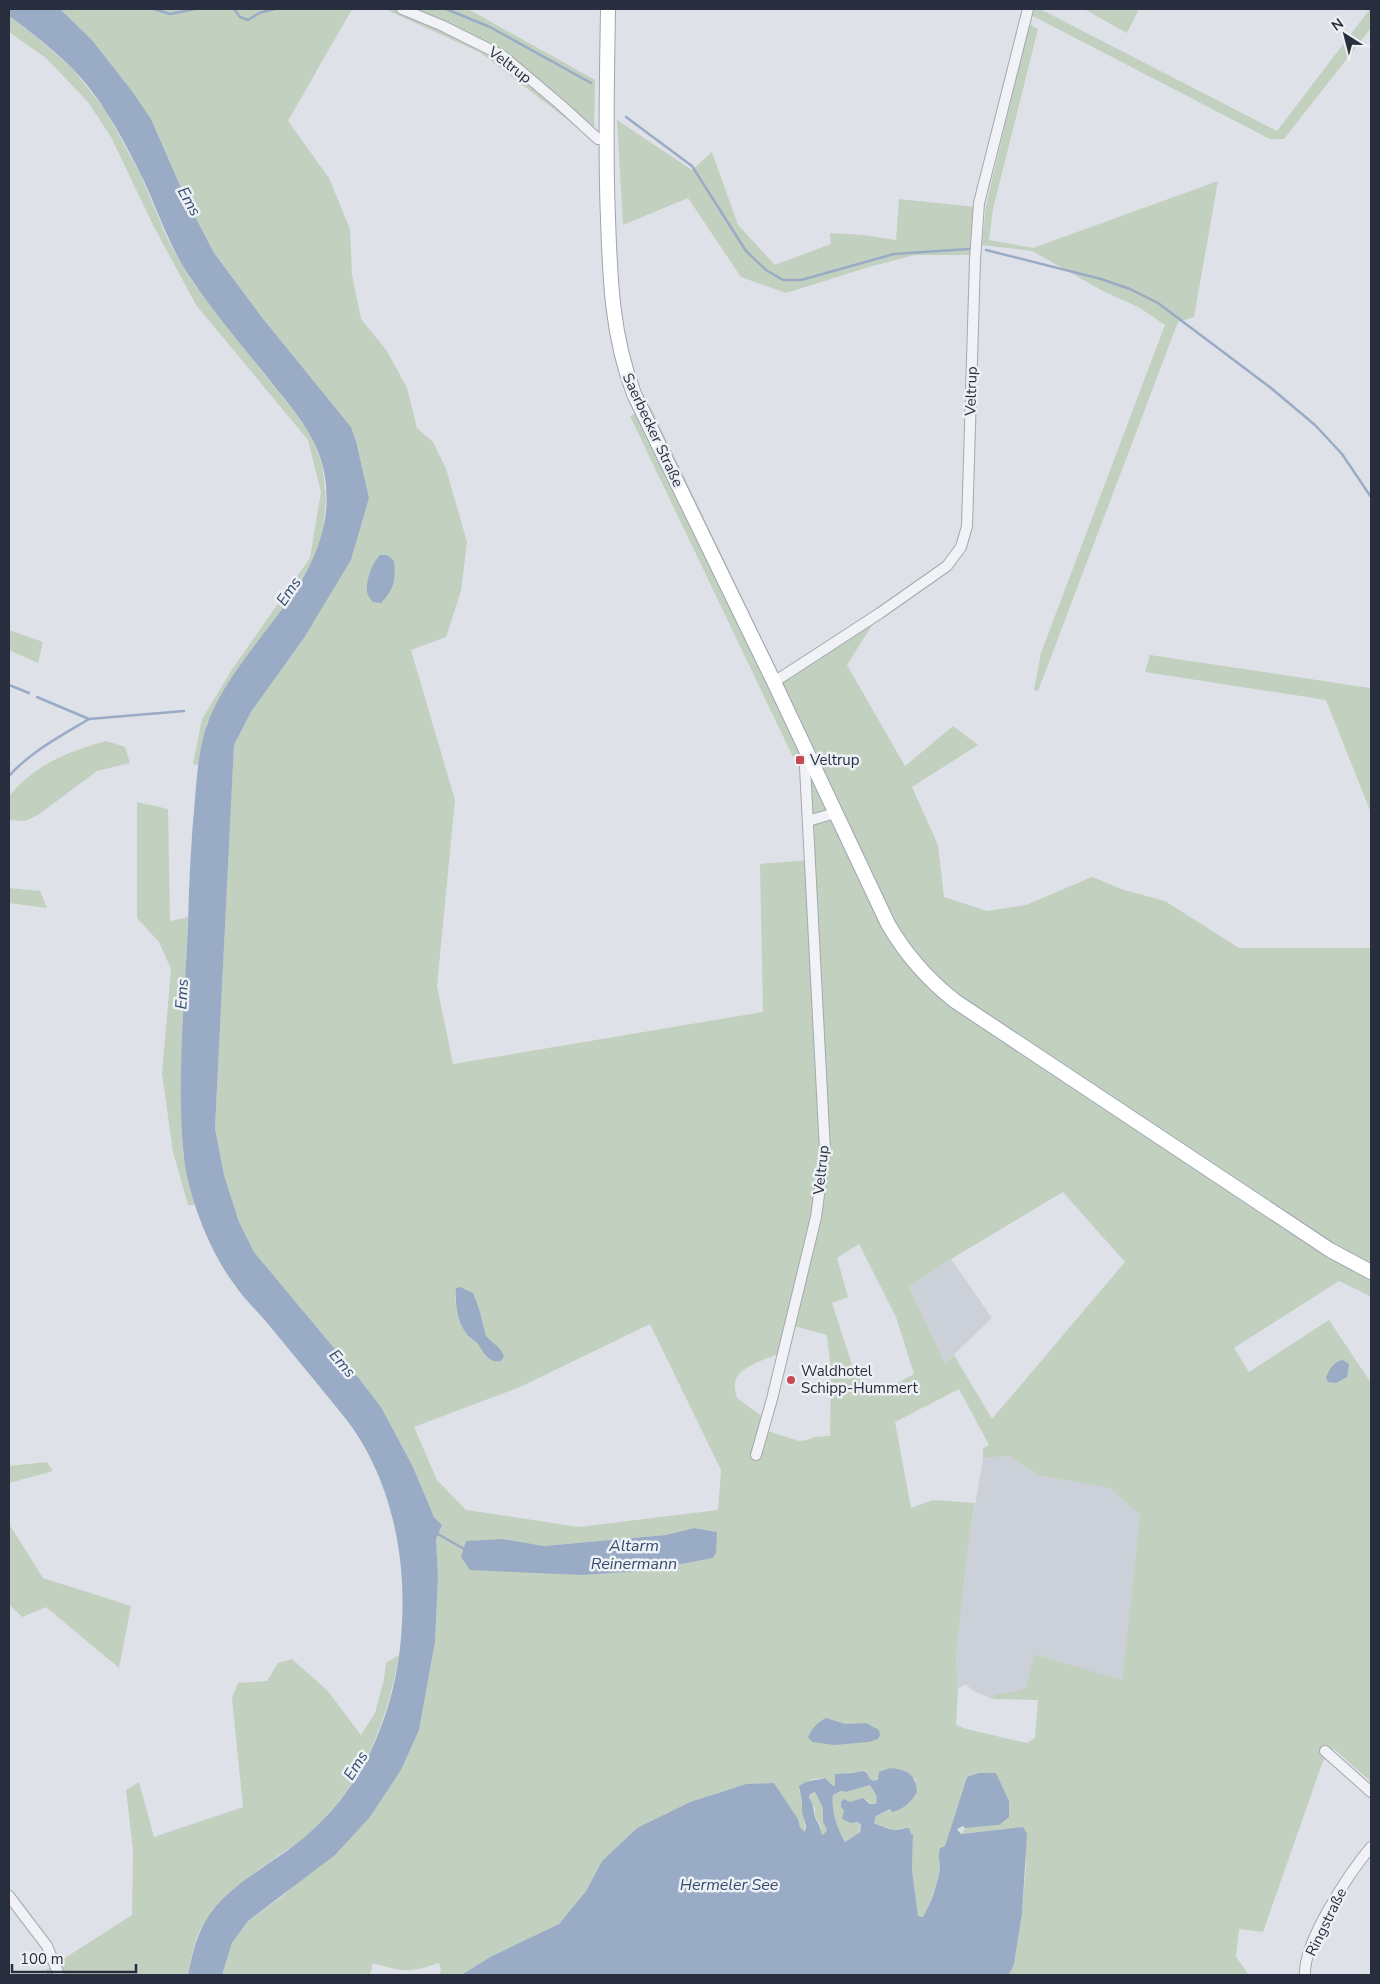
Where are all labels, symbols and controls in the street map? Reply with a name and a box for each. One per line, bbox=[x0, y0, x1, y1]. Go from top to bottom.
north arrow bbox=[1320, 10, 1370, 60]
text: N bbox=[1328, 14, 1347, 36]
street label: Veltrup bbox=[483, 42, 536, 88]
water label: Ems bbox=[172, 183, 206, 221]
street label: Veltrup bbox=[960, 366, 982, 417]
street label: Saerbecker Straße bbox=[618, 370, 688, 490]
water label: Ems bbox=[271, 572, 307, 610]
place label: Veltrup bbox=[809, 750, 860, 770]
marker: Veltrup bbox=[794, 754, 806, 766]
water label: Ems bbox=[170, 978, 194, 1010]
street label: Veltrup bbox=[808, 1144, 834, 1197]
water label: Ems bbox=[324, 1345, 361, 1383]
place label: Waldhotel Schipp-Hummert bbox=[801, 1361, 919, 1398]
marker: Waldhotel Schipp-Hummert bbox=[785, 1374, 797, 1386]
water label: Altarm Reinermann bbox=[591, 1535, 677, 1575]
water label: Ems bbox=[338, 1746, 373, 1784]
water label: Hermeler See bbox=[680, 1874, 779, 1896]
street label: Ringstraße bbox=[1301, 1884, 1351, 1959]
scale bar bbox=[12, 1942, 136, 1974]
text: 100 m bbox=[20, 1949, 64, 1969]

